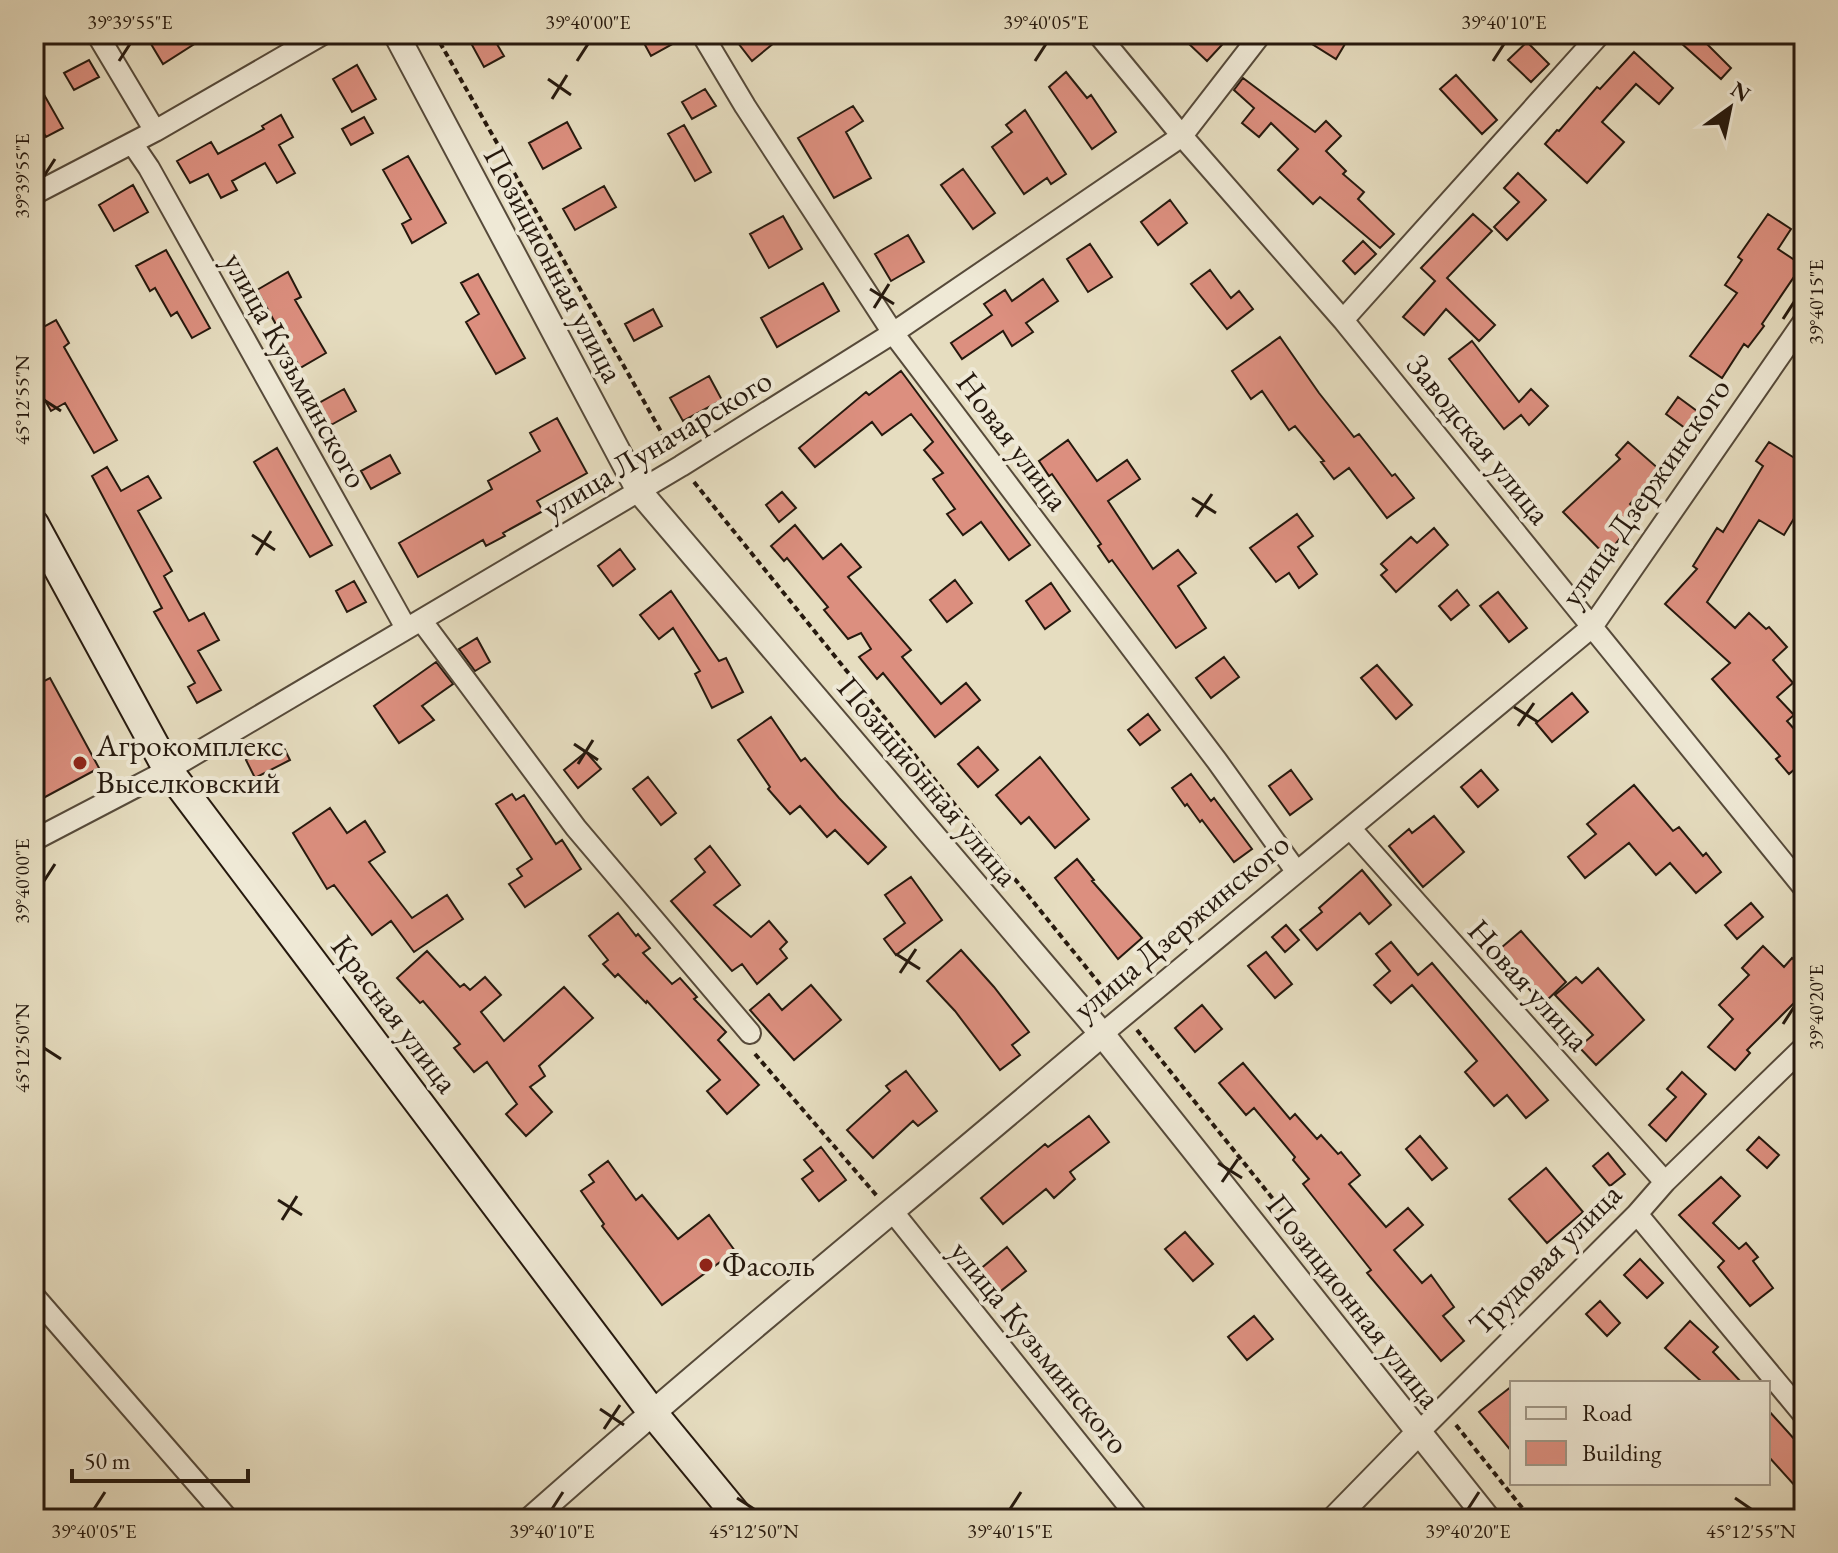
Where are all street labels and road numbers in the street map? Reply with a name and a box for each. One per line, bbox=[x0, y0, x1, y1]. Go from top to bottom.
street label: Позиционная улица bbox=[474, 139, 634, 390]
street label: улица Кузьминского bbox=[214, 245, 378, 495]
street label: Заводская улица bbox=[1397, 345, 1561, 533]
street label: улица Луначарского bbox=[534, 359, 780, 529]
street label: Новая улица bbox=[947, 363, 1079, 519]
street label: улица Дзержинского bbox=[1550, 369, 1740, 615]
street label: Позиционная улица bbox=[828, 667, 1028, 895]
street label: улица Дзержинского bbox=[1064, 823, 1298, 1029]
street label: Новая улица bbox=[1459, 910, 1599, 1060]
street label: Красная улица bbox=[322, 927, 468, 1102]
street label: Трудовая улица bbox=[1460, 1173, 1631, 1344]
street label: Позиционная улица bbox=[1257, 1185, 1451, 1417]
street label: улица Кузьминского bbox=[941, 1231, 1139, 1463]

